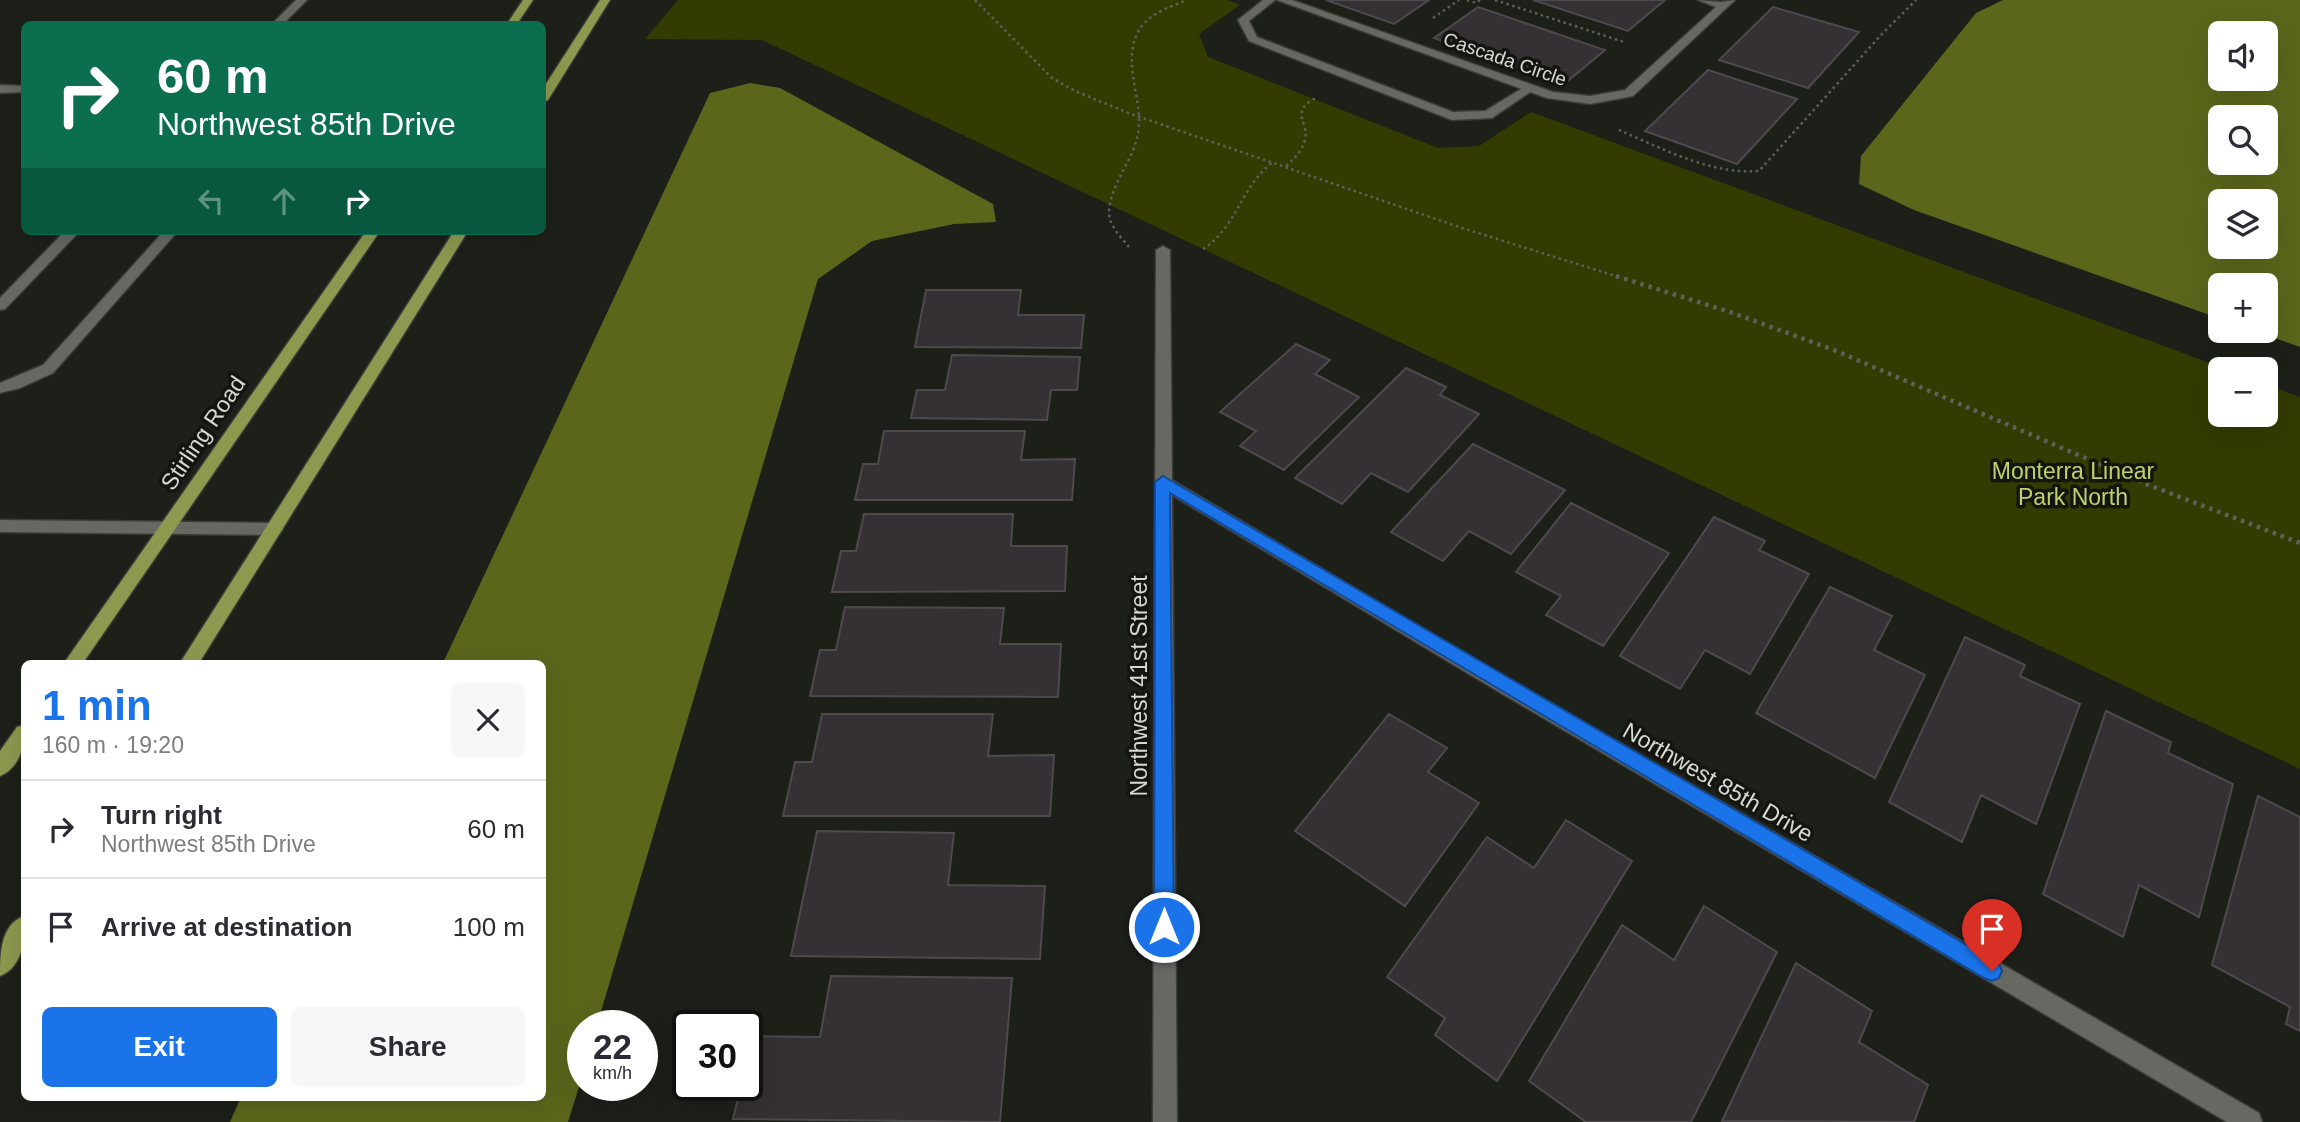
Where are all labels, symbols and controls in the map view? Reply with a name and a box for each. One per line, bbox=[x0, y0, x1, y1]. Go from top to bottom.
map controls bbox=[2208, 21, 2278, 427]
button: sound bbox=[2208, 21, 2278, 91]
street label: Cascada Circle bbox=[1441, 28, 1569, 90]
icon: right bbox=[42, 49, 133, 140]
text: 60 m bbox=[157, 49, 269, 103]
button: search bbox=[2208, 105, 2278, 175]
text: Northwest 85th Drive bbox=[157, 106, 456, 142]
icon: left bbox=[192, 182, 230, 220]
icon: ahead bbox=[265, 182, 303, 220]
icon: right bbox=[338, 182, 376, 220]
button: layers bbox=[2208, 189, 2278, 259]
button: + bbox=[2208, 273, 2278, 343]
button: − bbox=[2208, 357, 2278, 427]
street label: Stirling Road bbox=[155, 371, 251, 495]
park label: Monterra Linear Park North bbox=[1992, 458, 2155, 510]
street label: Northwest 41st Street bbox=[1126, 575, 1152, 797]
text: 1 min bbox=[42, 682, 152, 729]
button: close bbox=[451, 683, 525, 757]
street label: Northwest 85th Drive bbox=[1619, 717, 1817, 847]
text: 160 m · 19:20 bbox=[42, 732, 184, 758]
text: Turn right bbox=[101, 800, 222, 830]
icon: right bbox=[42, 810, 80, 848]
text: 60 m bbox=[467, 814, 525, 844]
text: Northwest 85th Drive bbox=[101, 831, 316, 857]
position arrow bbox=[1127, 890, 1201, 964]
pin bbox=[1962, 899, 2022, 971]
icon: arrive bbox=[42, 908, 80, 946]
icon: arrive bbox=[1973, 910, 2011, 948]
text: Arrive at destination bbox=[101, 912, 352, 942]
text: 100 m bbox=[453, 912, 525, 942]
button: Exit bbox=[42, 1007, 277, 1087]
button: Share bbox=[291, 1007, 525, 1087]
speed limit sign: 30 bbox=[672, 1010, 763, 1101]
text: 22 bbox=[593, 1027, 632, 1066]
text: km/h bbox=[593, 1063, 632, 1083]

